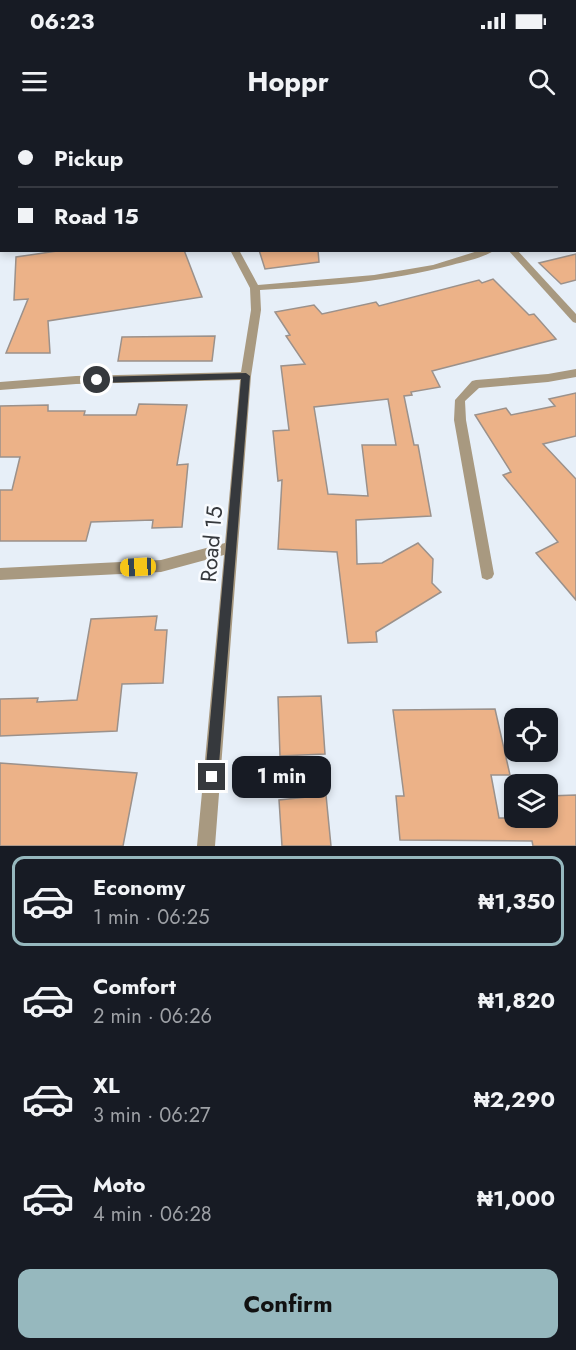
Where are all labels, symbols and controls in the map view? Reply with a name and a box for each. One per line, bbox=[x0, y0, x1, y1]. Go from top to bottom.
text: 06:23 bbox=[30, 5, 94, 37]
text: Hoppr bbox=[247, 62, 329, 101]
icon: menu bbox=[18, 65, 51, 98]
icon: search bbox=[525, 65, 558, 98]
text: Pickup bbox=[54, 142, 123, 174]
text: Road 15 bbox=[54, 200, 139, 232]
route start bbox=[83, 366, 110, 393]
street label: Road 15 bbox=[192, 505, 230, 583]
car bbox=[120, 557, 156, 577]
map controls bbox=[504, 708, 558, 828]
button: locate bbox=[504, 708, 558, 762]
callout: 1 min bbox=[233, 756, 332, 798]
text: 1 min bbox=[257, 762, 306, 791]
route end bbox=[198, 763, 225, 790]
button: layers bbox=[504, 774, 558, 828]
text: Economy bbox=[93, 871, 185, 903]
icon: car bbox=[21, 874, 75, 928]
text: ₦1,350 bbox=[478, 885, 555, 917]
text: 1 min · 06:25 bbox=[93, 903, 209, 932]
text: Comfort bbox=[93, 970, 176, 1002]
icon: car bbox=[21, 973, 75, 1027]
text: ₦1,820 bbox=[478, 984, 555, 1016]
text: 2 min · 06:26 bbox=[93, 1002, 212, 1031]
text: XL bbox=[93, 1069, 120, 1101]
icon: car bbox=[21, 1072, 75, 1126]
text: ₦2,290 bbox=[474, 1083, 555, 1115]
text: 3 min · 06:27 bbox=[93, 1101, 211, 1130]
text: Moto bbox=[93, 1168, 146, 1200]
icon: car bbox=[21, 1171, 75, 1225]
text: ₦1,000 bbox=[477, 1182, 555, 1214]
text: 4 min · 06:28 bbox=[93, 1200, 212, 1229]
button: Confirm bbox=[18, 1269, 558, 1338]

